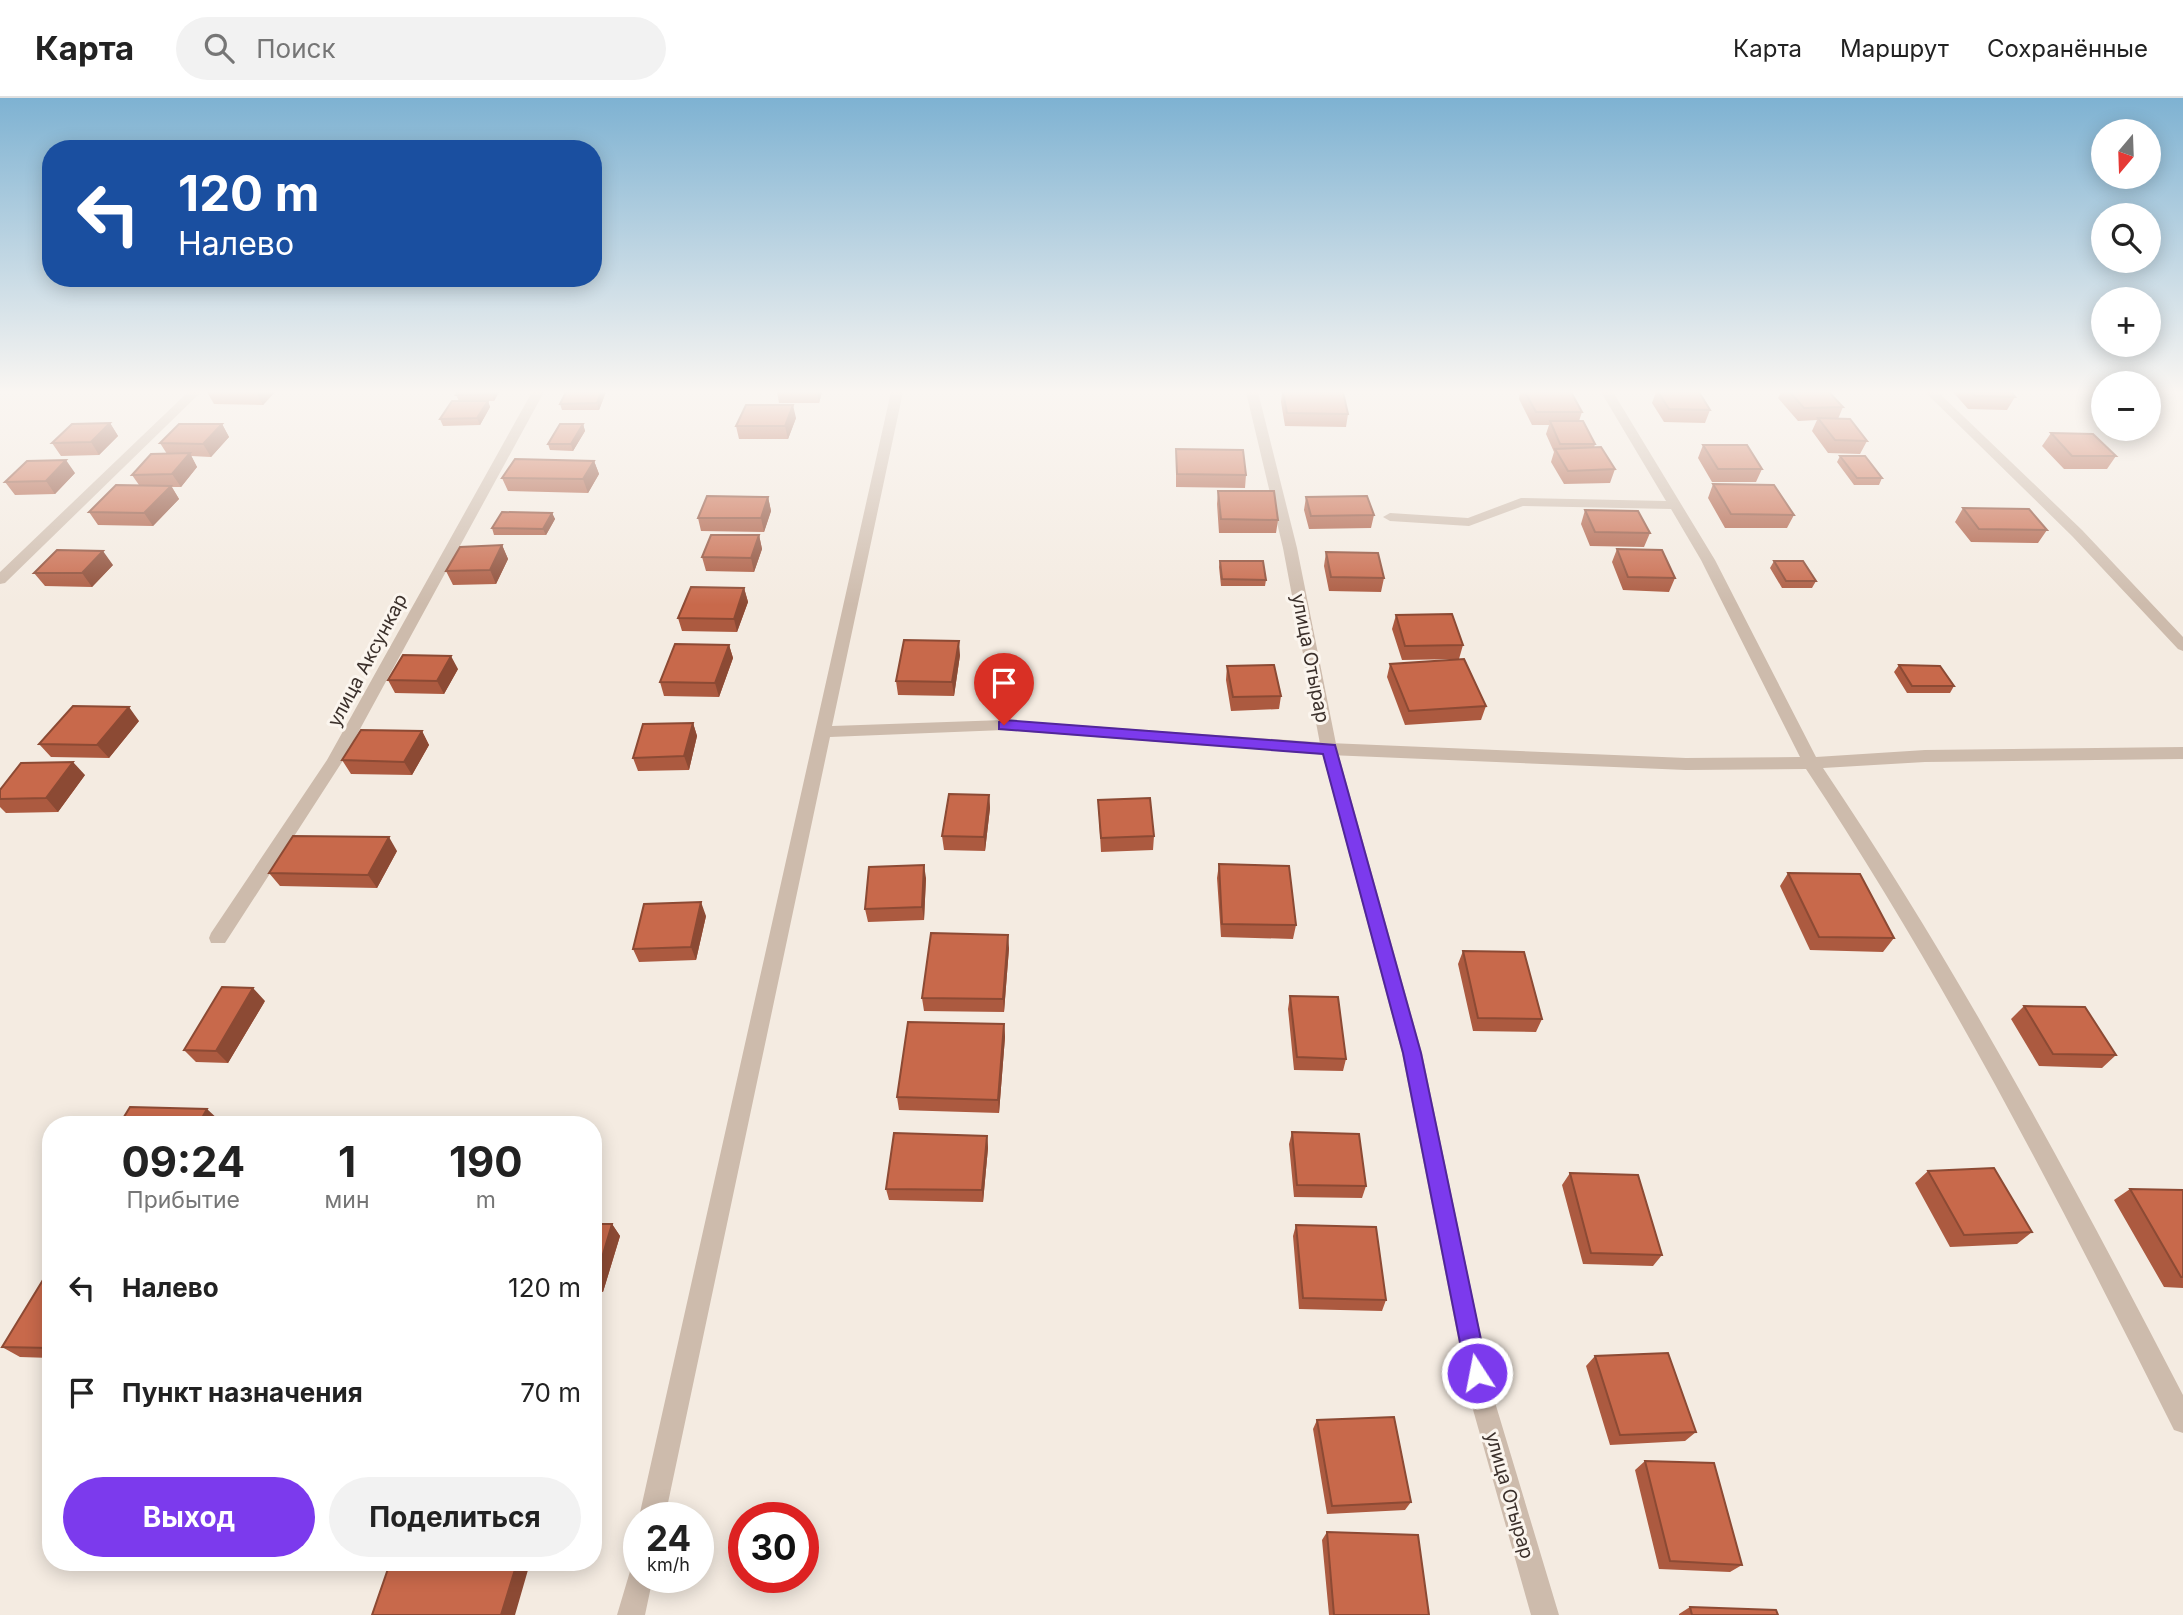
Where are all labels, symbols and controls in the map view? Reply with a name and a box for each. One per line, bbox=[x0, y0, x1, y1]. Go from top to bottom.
search box bbox=[176, 17, 666, 80]
text: Карта bbox=[35, 28, 134, 68]
icon: search bbox=[200, 29, 238, 67]
text: Поиск bbox=[256, 33, 335, 64]
text: Карта bbox=[1733, 34, 1802, 63]
text: Маршрут bbox=[1840, 34, 1949, 63]
text: Сохранённые bbox=[1987, 34, 2148, 63]
north arrow bbox=[2091, 119, 2161, 189]
map controls bbox=[2091, 119, 2161, 441]
text: 120 m bbox=[178, 164, 319, 223]
icon: left bbox=[63, 168, 154, 259]
button: search bbox=[2091, 203, 2161, 273]
text: Налево bbox=[178, 224, 294, 263]
button: + bbox=[2091, 287, 2161, 357]
button: − bbox=[2091, 371, 2161, 441]
street label: улица Аксункар bbox=[323, 590, 412, 731]
street label: улица Отырар bbox=[1287, 592, 1334, 725]
pin bbox=[974, 653, 1034, 725]
icon: arrive bbox=[985, 664, 1023, 702]
text: 09:24 bbox=[121, 1136, 245, 1187]
text: 1 bbox=[338, 1136, 356, 1187]
text: 190 bbox=[449, 1136, 523, 1187]
text: Прибытие bbox=[127, 1186, 240, 1214]
text: мин bbox=[325, 1186, 370, 1214]
text: m bbox=[476, 1186, 496, 1214]
icon: left bbox=[63, 1269, 101, 1307]
text: Налево bbox=[122, 1272, 219, 1303]
text: 120 m bbox=[508, 1272, 581, 1303]
position arrow bbox=[1440, 1336, 1514, 1410]
icon: arrive bbox=[63, 1374, 101, 1412]
text: Пункт назначения bbox=[122, 1377, 363, 1408]
text: 70 m bbox=[520, 1377, 581, 1408]
street label: улица Отырар bbox=[1480, 1429, 1539, 1561]
button: Выход bbox=[63, 1477, 315, 1557]
button: Поделиться bbox=[329, 1477, 581, 1557]
speed limit sign: 30 bbox=[728, 1502, 819, 1593]
text: 24 bbox=[646, 1517, 691, 1559]
text: km/h bbox=[647, 1554, 690, 1575]

